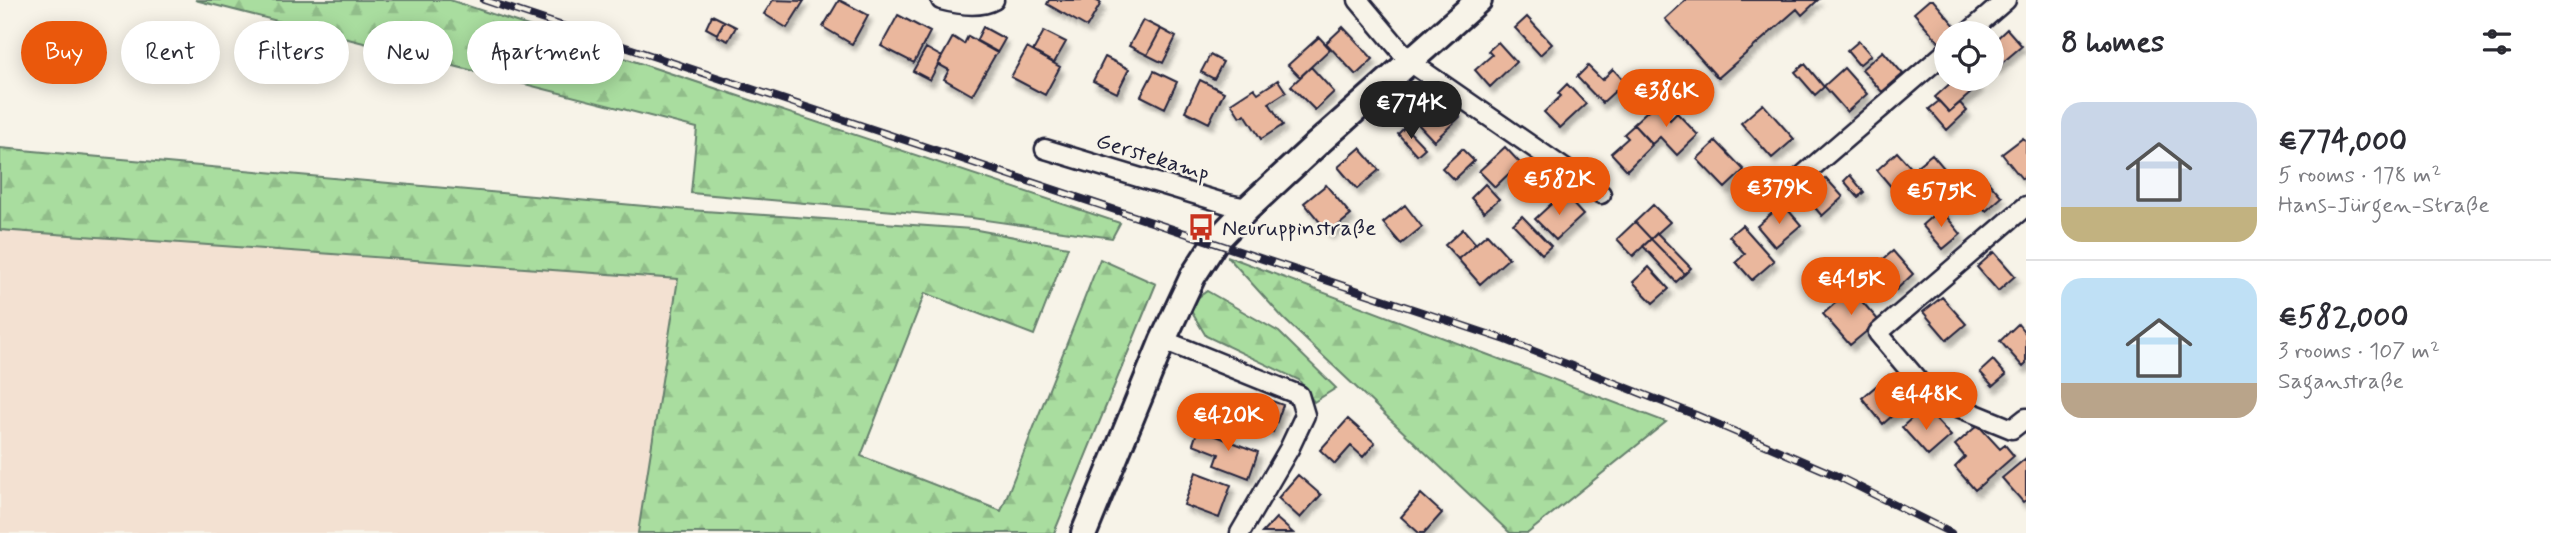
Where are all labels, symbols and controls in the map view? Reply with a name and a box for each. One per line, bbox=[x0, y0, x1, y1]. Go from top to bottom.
chip: Buy bbox=[21, 21, 107, 84]
chip: Rent bbox=[121, 21, 220, 84]
chip: Filters bbox=[234, 21, 349, 84]
chip: New bbox=[363, 21, 453, 84]
chip: Apartment bbox=[467, 21, 624, 84]
map controls bbox=[1934, 21, 2004, 91]
button: locate bbox=[1934, 21, 2004, 91]
text: 8 homes bbox=[2061, 23, 2164, 62]
icon: filters bbox=[2478, 23, 2516, 61]
pin: €386K bbox=[1617, 69, 1715, 129]
text: €386K bbox=[1633, 77, 1699, 107]
pin: €774K bbox=[1362, 82, 1460, 141]
text: €774K bbox=[1376, 89, 1446, 119]
text: €774,000 bbox=[2278, 122, 2407, 161]
street label: Gerstekamp bbox=[1092, 126, 1213, 189]
icon: home bbox=[2117, 130, 2201, 214]
pin: €582K bbox=[1510, 158, 1608, 217]
text: 5 rooms · 178 m² bbox=[2278, 161, 2441, 191]
text: €582K bbox=[1523, 165, 1595, 195]
pin: €379K bbox=[1730, 166, 1828, 226]
pin: €575K bbox=[1892, 170, 1990, 229]
text: €379K bbox=[1746, 174, 1812, 204]
text: €575K bbox=[1906, 177, 1976, 207]
text: Hans-Jürgen-Straße bbox=[2278, 191, 2490, 221]
bus stop icon: Neuruppinstraße bbox=[1186, 212, 1216, 242]
place label: Neuruppinstraße bbox=[1222, 214, 1376, 244]
pin: €415K bbox=[1802, 258, 1900, 317]
text: €415K bbox=[1817, 265, 1885, 295]
text: €582,000 bbox=[2278, 298, 2408, 337]
icon: home bbox=[2117, 306, 2201, 390]
text: 3 rooms · 107 m² bbox=[2278, 337, 2440, 367]
text: Saganstraße bbox=[2278, 367, 2404, 397]
pin: €448K bbox=[1877, 372, 1975, 432]
text: €448K bbox=[1890, 380, 1962, 410]
pin: €420K bbox=[1179, 393, 1277, 453]
text: €420K bbox=[1193, 401, 1263, 431]

